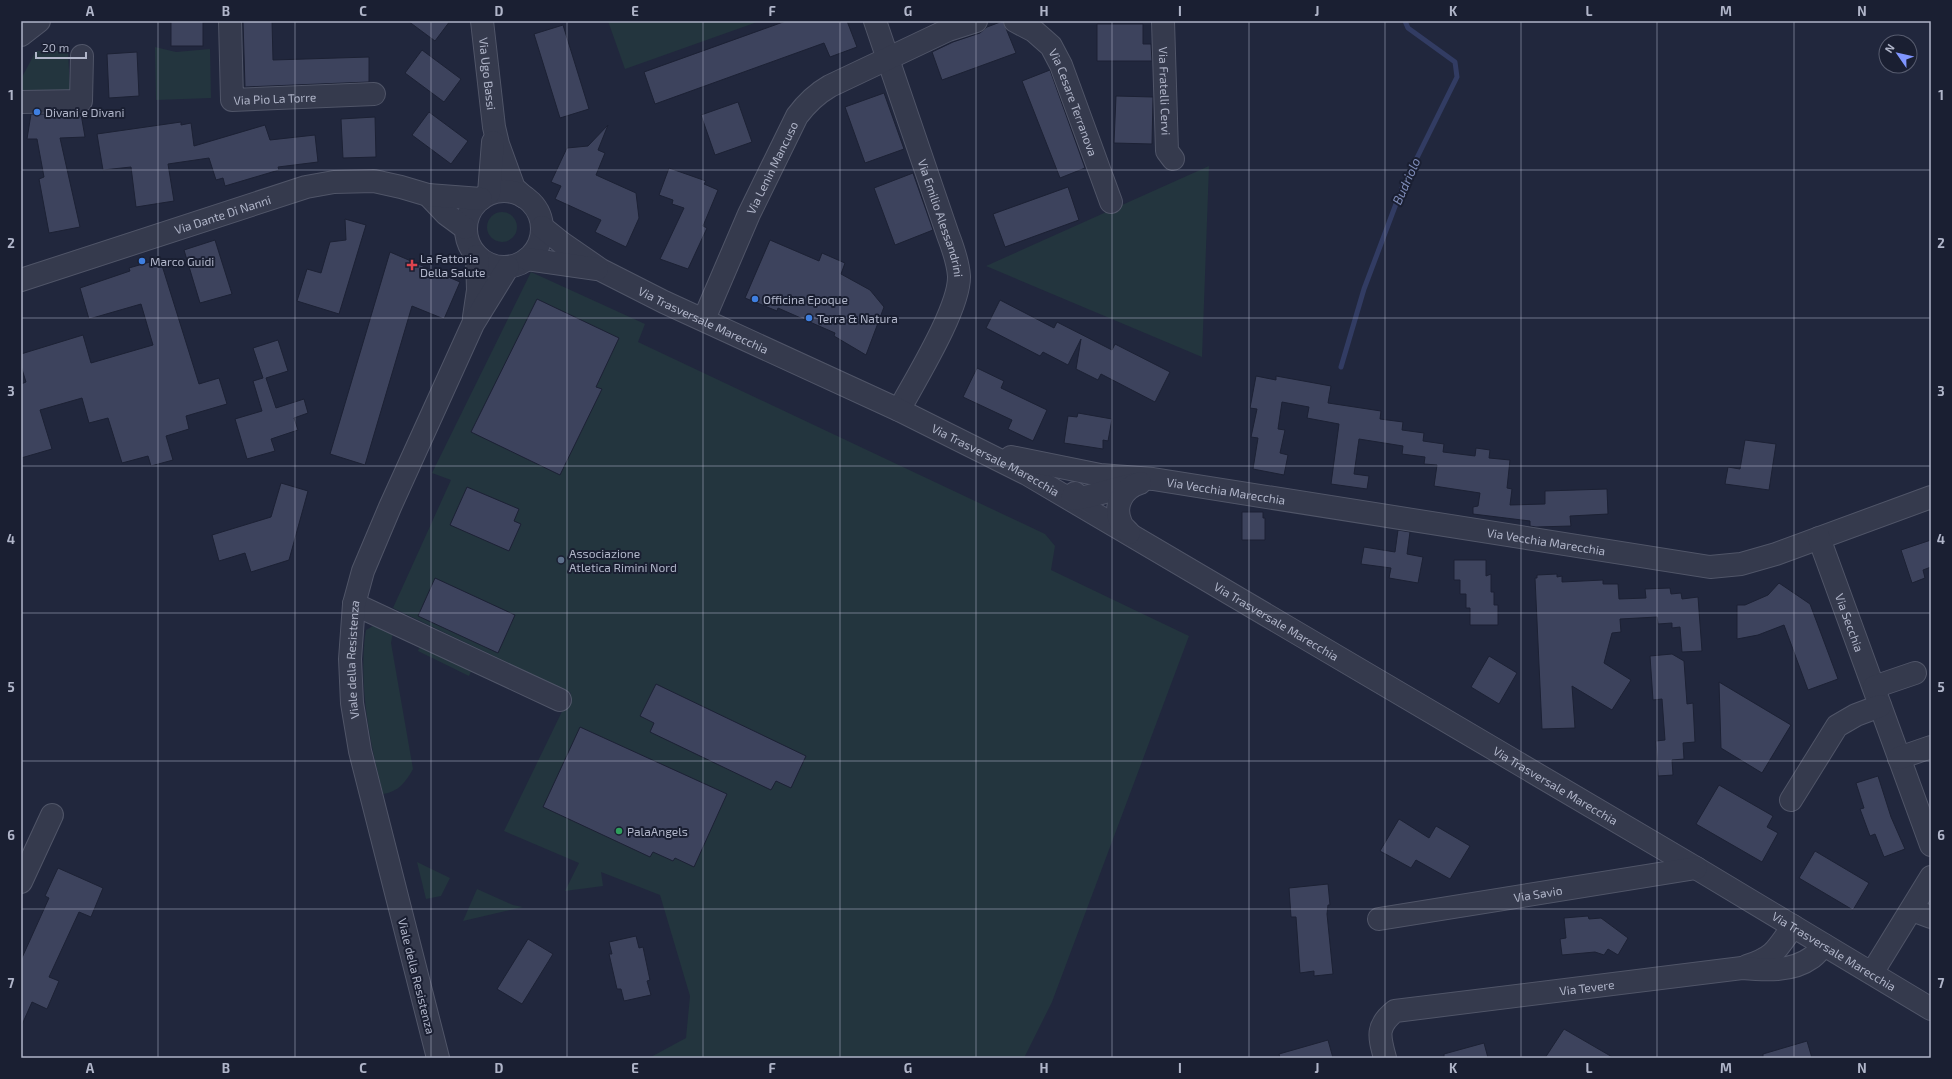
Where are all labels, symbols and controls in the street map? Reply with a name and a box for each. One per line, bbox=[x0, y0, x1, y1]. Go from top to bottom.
text: A bbox=[86, 3, 95, 19]
text: B bbox=[222, 3, 230, 19]
text: C bbox=[359, 3, 367, 19]
text: D bbox=[495, 3, 504, 19]
text: E bbox=[631, 3, 639, 19]
text: F bbox=[768, 3, 776, 19]
text: G bbox=[904, 3, 912, 19]
text: H bbox=[1040, 3, 1049, 19]
text: I bbox=[1178, 3, 1182, 19]
text: J bbox=[1315, 3, 1319, 19]
text: K bbox=[1449, 3, 1458, 19]
text: L bbox=[1586, 3, 1593, 19]
text: M bbox=[1720, 3, 1732, 19]
text: N bbox=[1857, 3, 1867, 19]
scale bar bbox=[36, 34, 86, 60]
north arrow bbox=[1878, 34, 1918, 74]
street label: Via Ugo Bassi bbox=[477, 37, 499, 111]
text: 20 m bbox=[42, 40, 69, 54]
text: N bbox=[1882, 41, 1897, 55]
street label: Via Cesare Terranova bbox=[1047, 46, 1101, 158]
street label: Via Fratelli Cervi bbox=[1157, 46, 1174, 135]
text: 1 bbox=[8, 87, 14, 103]
text: 1 bbox=[1938, 87, 1944, 103]
street label: Via Pio La Torre bbox=[233, 89, 317, 107]
place label: Divani e Divani bbox=[45, 105, 124, 119]
marker: Divani e Divani bbox=[32, 107, 42, 117]
street label: Via Lenin Mancuso bbox=[743, 119, 800, 216]
water label: Budriolo bbox=[1389, 155, 1423, 207]
street label: Via Emilio Alessandrini bbox=[916, 157, 966, 278]
street label: Via Dante Di Nanni bbox=[173, 192, 272, 236]
text: 2 bbox=[7, 235, 15, 251]
text: 2 bbox=[1937, 235, 1945, 251]
place label: La Fattoria Della Salute bbox=[420, 251, 486, 279]
place label: Marco Guidi bbox=[150, 254, 214, 268]
marker: Marco Guidi bbox=[137, 256, 147, 266]
marker: La Fattoria Della Salute bbox=[407, 260, 417, 270]
street label: Via Trasversale Marecchia bbox=[636, 283, 771, 356]
place label: Officina Epoque bbox=[763, 292, 848, 306]
marker: Officina Epoque bbox=[750, 294, 760, 304]
place label: Terra & Natura bbox=[817, 311, 898, 325]
marker: Terra & Natura bbox=[804, 313, 814, 323]
text: 3 bbox=[7, 383, 15, 399]
text: 3 bbox=[1937, 383, 1945, 399]
street label: Via Trasversale Marecchia bbox=[930, 421, 1062, 499]
street label: Via Vecchia Marecchia bbox=[1166, 474, 1286, 507]
street label: Via Vecchia Marecchia bbox=[1486, 525, 1607, 557]
text: 4 bbox=[7, 531, 15, 547]
text: 4 bbox=[1937, 531, 1945, 547]
place label: Associazione Atletica Rimini Nord bbox=[569, 546, 677, 574]
marker: Associazione Atletica Rimini Nord bbox=[556, 555, 566, 565]
street label: Via Trasversale Marecchia bbox=[1212, 579, 1341, 663]
street label: Via Secchia bbox=[1833, 592, 1867, 654]
street label: Viale della Resistenza bbox=[343, 598, 362, 720]
text: 5 bbox=[7, 679, 15, 695]
text: 5 bbox=[1937, 679, 1945, 695]
street label: Via Trasversale Marecchia bbox=[1491, 743, 1620, 827]
place label: PalaAngels bbox=[627, 824, 688, 838]
marker: PalaAngels bbox=[614, 826, 624, 836]
text: 6 bbox=[7, 827, 15, 843]
text: 6 bbox=[1937, 827, 1945, 843]
street label: Via Savio bbox=[1513, 883, 1563, 904]
street label: Via Trasversale Marecchia bbox=[1770, 908, 1899, 993]
street label: Viale della Resistenza bbox=[396, 917, 438, 1035]
text: 7 bbox=[8, 975, 15, 991]
text: 7 bbox=[1938, 975, 1945, 991]
street label: Via Tevere bbox=[1559, 977, 1615, 998]
text: A bbox=[86, 1060, 95, 1076]
text: B bbox=[222, 1060, 230, 1076]
text: C bbox=[359, 1060, 367, 1076]
text: D bbox=[495, 1060, 504, 1076]
text: E bbox=[631, 1060, 639, 1076]
text: F bbox=[768, 1060, 776, 1076]
text: G bbox=[904, 1060, 912, 1076]
text: H bbox=[1040, 1060, 1049, 1076]
text: I bbox=[1178, 1060, 1182, 1076]
text: J bbox=[1315, 1060, 1319, 1076]
text: K bbox=[1449, 1060, 1458, 1076]
text: L bbox=[1586, 1060, 1593, 1076]
text: M bbox=[1720, 1060, 1732, 1076]
text: N bbox=[1857, 1060, 1867, 1076]

